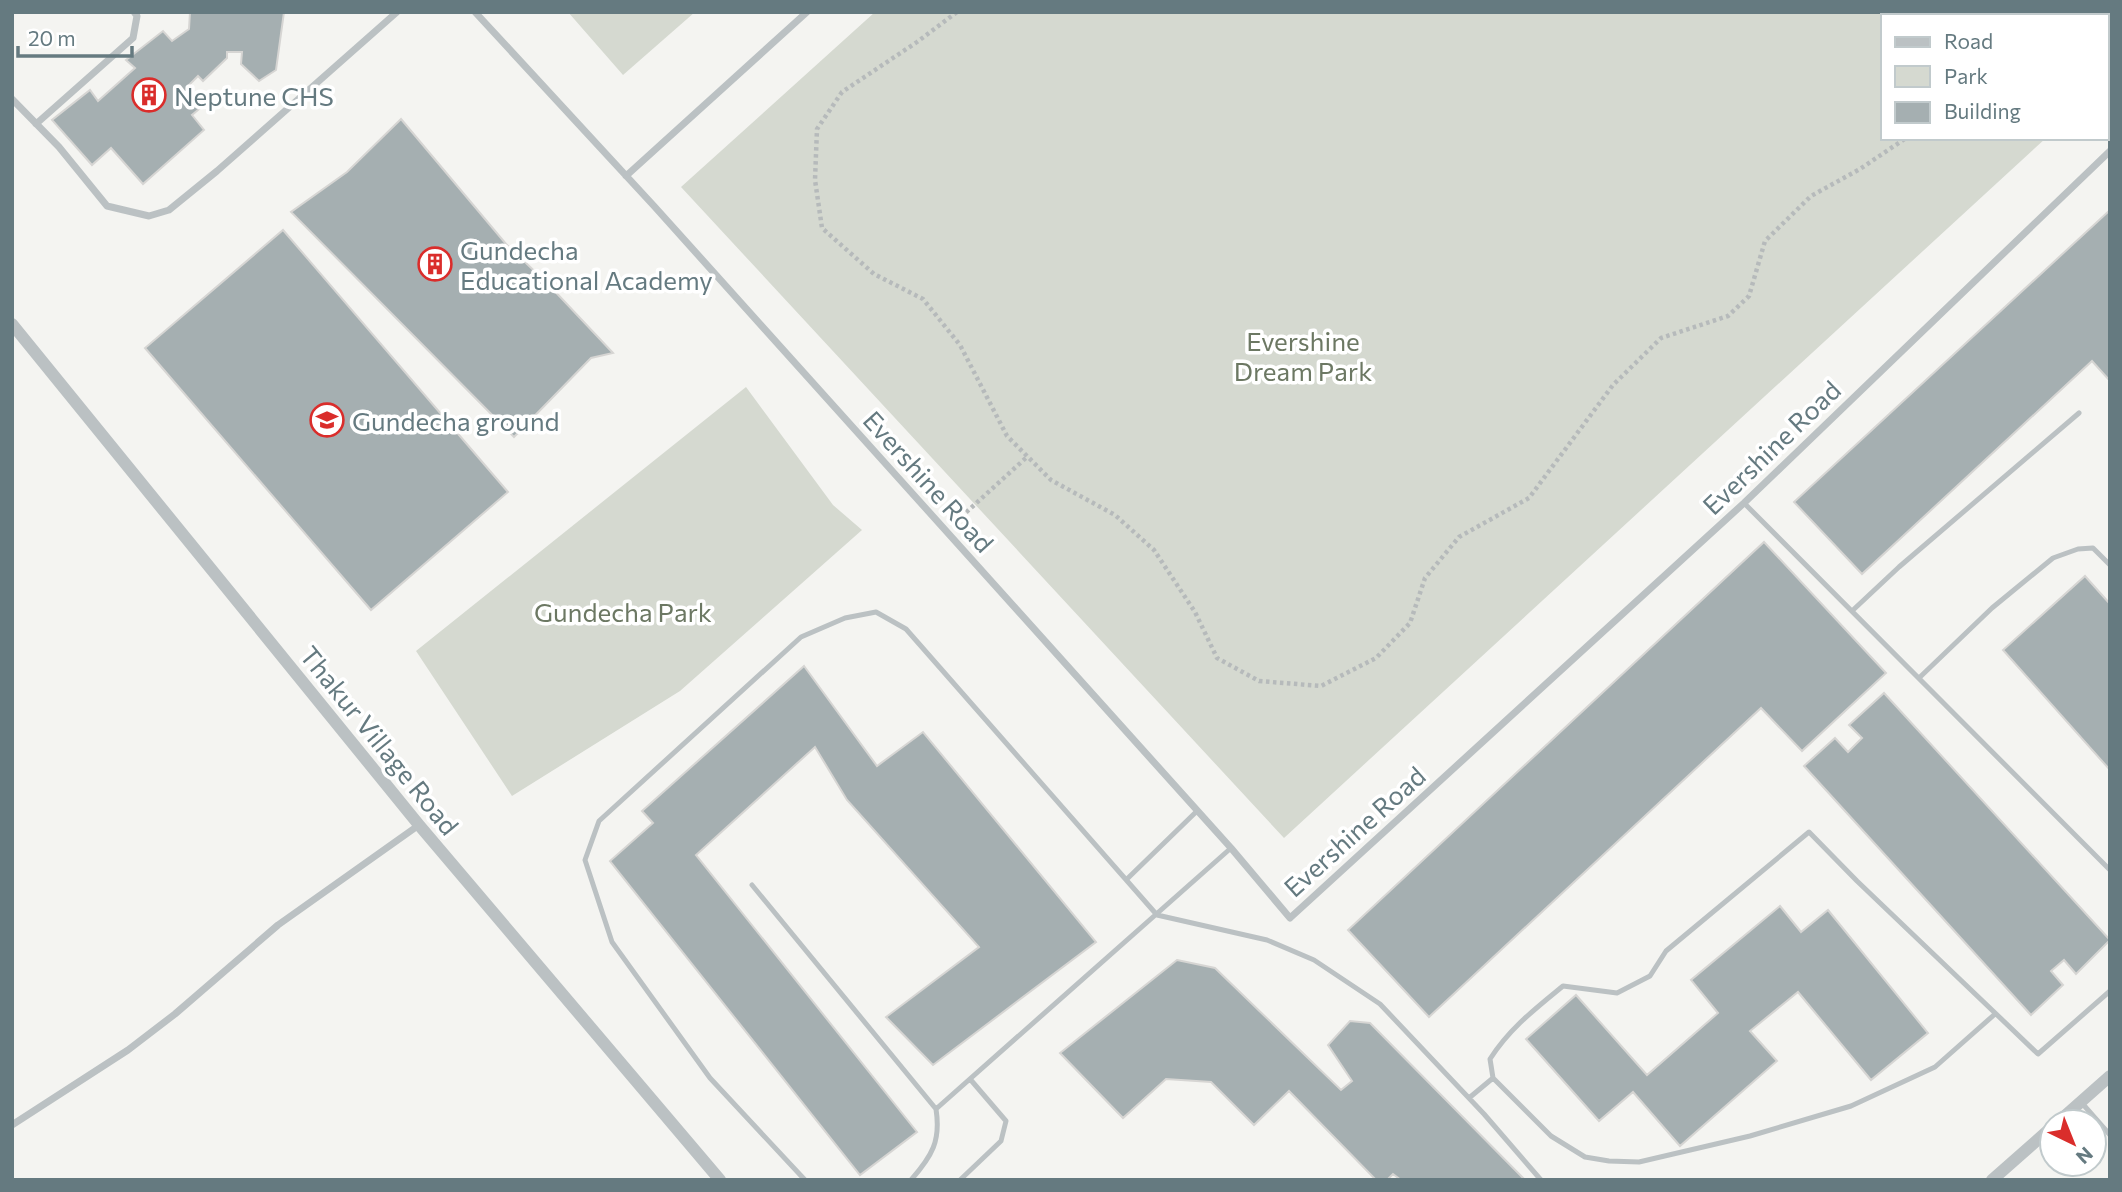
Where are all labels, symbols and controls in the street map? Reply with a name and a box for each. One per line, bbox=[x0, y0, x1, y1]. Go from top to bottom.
scale bar bbox=[18, 14, 131, 58]
legend bbox=[1881, 14, 2108, 140]
text: 20 m bbox=[28, 25, 76, 50]
text: Road bbox=[1944, 28, 1993, 53]
text: Park bbox=[1944, 63, 1988, 88]
building icon: Neptune CHS bbox=[130, 76, 168, 114]
place label: Neptune CHS bbox=[174, 80, 334, 111]
text: Building bbox=[1944, 98, 2021, 123]
place label: Gundecha Educational Academy bbox=[460, 234, 713, 295]
building icon: Gundecha Educational Academy bbox=[416, 245, 454, 283]
park label: Evershine Dream Park bbox=[1234, 325, 1372, 386]
street label: Evershine Road bbox=[1696, 374, 1846, 520]
school or university icon: Gundecha ground bbox=[308, 401, 346, 439]
street label: Evershine Road bbox=[857, 404, 1001, 558]
place label: Gundecha ground bbox=[352, 405, 560, 436]
park label: Gundecha Park bbox=[534, 596, 712, 627]
street label: Thakur Village Road bbox=[294, 639, 466, 841]
street label: Evershine Road bbox=[1277, 759, 1431, 903]
north arrow bbox=[2038, 1108, 2108, 1178]
text: N bbox=[2072, 1143, 2098, 1169]

